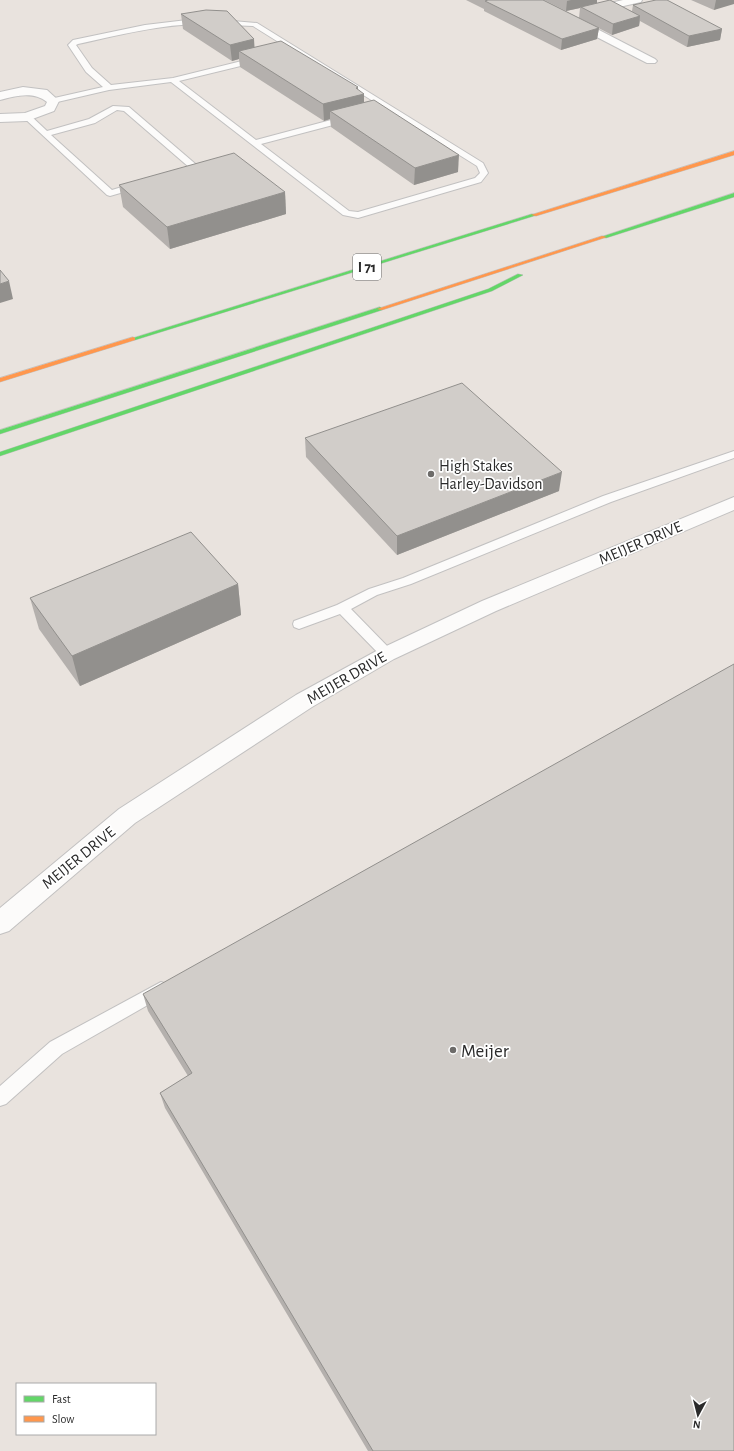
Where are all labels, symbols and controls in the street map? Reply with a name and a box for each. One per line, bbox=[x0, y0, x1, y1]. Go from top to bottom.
road number: I 71 bbox=[353, 254, 381, 280]
place label: High Stakes Harley-Davidson bbox=[439, 458, 542, 493]
marker: High Stakes Harley-Davidson bbox=[426, 469, 436, 479]
street label: MEIJER DRIVE bbox=[596, 518, 685, 568]
street label: MEIJER DRIVE bbox=[304, 649, 389, 707]
street label: MEIJER DRIVE bbox=[39, 823, 118, 892]
place label: Meijer bbox=[461, 1042, 509, 1061]
marker: Meijer bbox=[448, 1045, 458, 1055]
legend bbox=[16, 1383, 156, 1435]
text: Fast bbox=[52, 1393, 71, 1405]
north arrow bbox=[678, 1395, 718, 1435]
text: Slow bbox=[52, 1413, 74, 1425]
text: N bbox=[692, 1419, 701, 1430]

